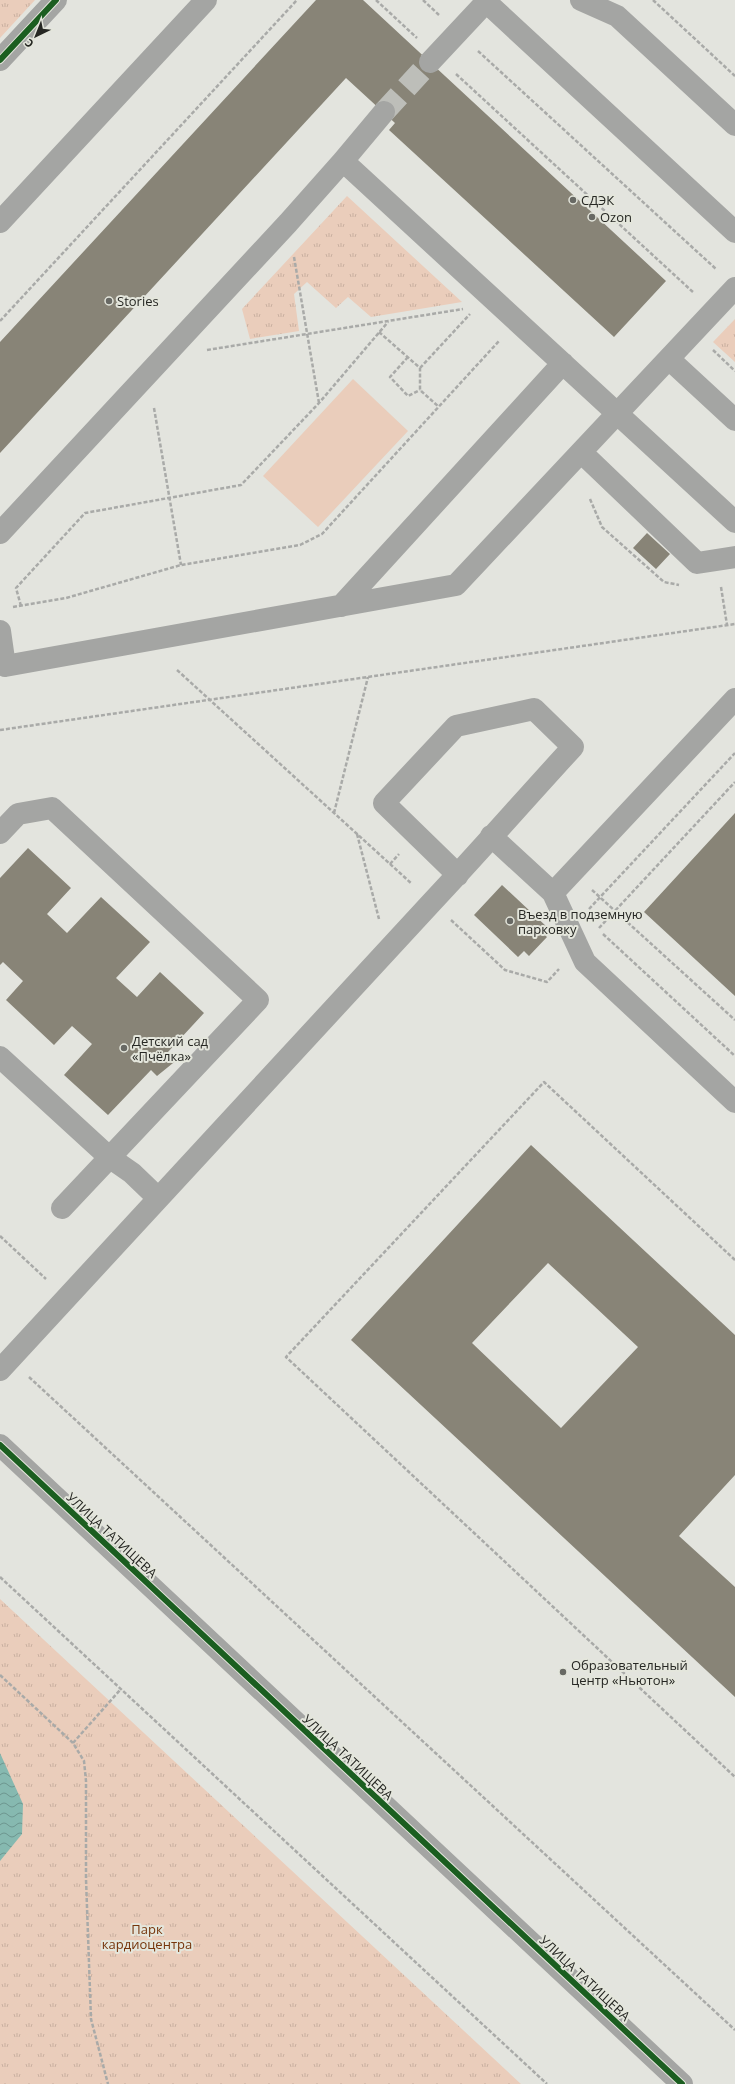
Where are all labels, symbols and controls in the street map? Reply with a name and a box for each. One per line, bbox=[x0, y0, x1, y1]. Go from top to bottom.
north arrow bbox=[16, 16, 56, 56]
text: С bbox=[21, 36, 37, 52]
place label: СДЭК bbox=[581, 191, 614, 209]
marker: СДЭК bbox=[568, 195, 578, 205]
place label: Ozon bbox=[600, 208, 632, 226]
marker: Ozon bbox=[587, 212, 597, 222]
place label: Stories bbox=[117, 292, 159, 310]
marker: Stories bbox=[104, 296, 114, 306]
place label: Въезд в подземную парковку bbox=[518, 905, 643, 938]
marker: Въезд в подземную парковку bbox=[505, 916, 515, 926]
place label: Детский сад «Пчёлка» bbox=[132, 1032, 209, 1065]
marker: Детский сад «Пчёлка» bbox=[119, 1043, 129, 1053]
street label: УЛИЦА ТАТИЩЕВА bbox=[63, 1488, 162, 1582]
place label: Образовательный центр «Ньютон» bbox=[571, 1656, 688, 1689]
marker: Образовательный центр «Ньютон» bbox=[558, 1667, 568, 1677]
street label: УЛИЦА ТАТИЩЕВА bbox=[299, 1710, 398, 1804]
park label: Парк кардиоцентра bbox=[102, 1920, 192, 1953]
street label: УЛИЦА ТАТИЩЕВА bbox=[536, 1931, 635, 2025]

